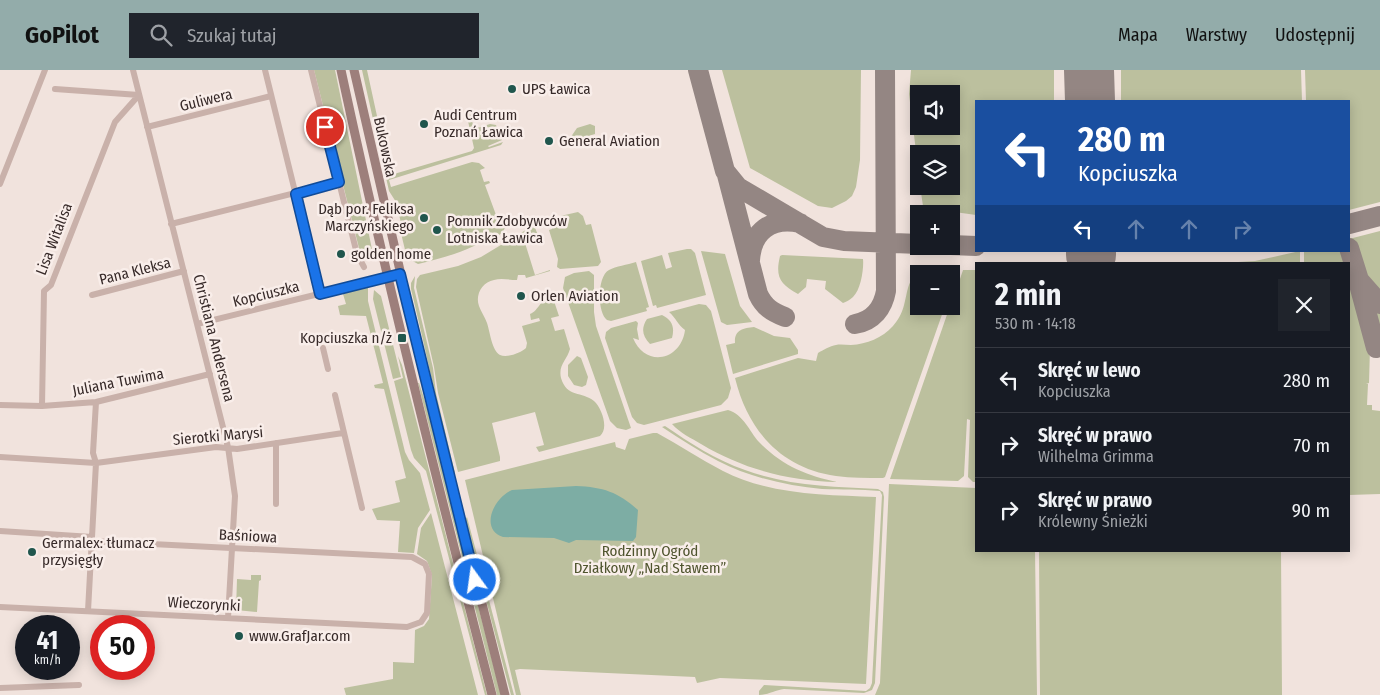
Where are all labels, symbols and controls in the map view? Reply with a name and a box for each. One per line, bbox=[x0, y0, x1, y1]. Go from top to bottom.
search box bbox=[129, 13, 479, 58]
text: GoPilot bbox=[25, 21, 99, 49]
icon: search bbox=[147, 21, 175, 49]
text: Szukaj tutaj bbox=[187, 24, 277, 47]
text: Mapa bbox=[1118, 24, 1158, 46]
text: Warstwy bbox=[1186, 24, 1247, 46]
text: Udostępnij bbox=[1275, 24, 1355, 46]
place label: UPS Ławica bbox=[522, 80, 591, 98]
marker: UPS Ławica bbox=[506, 83, 518, 95]
street label: Guliwera bbox=[178, 85, 234, 115]
map controls bbox=[910, 85, 960, 315]
button: sound bbox=[910, 85, 960, 135]
pin bbox=[304, 106, 346, 148]
place label: Audi Centrum Poznań Ławica bbox=[434, 106, 523, 141]
icon: arrive bbox=[311, 113, 339, 141]
street label: Bukowska bbox=[370, 115, 400, 179]
marker: Audi Centrum Poznań Ławica bbox=[418, 118, 430, 130]
text: 280 m bbox=[1078, 118, 1166, 160]
icon: left bbox=[995, 120, 1060, 185]
place label: General Aviation bbox=[559, 132, 660, 150]
marker: General Aviation bbox=[543, 135, 555, 147]
button: layers bbox=[910, 145, 960, 195]
text: Kopciuszka bbox=[1078, 160, 1178, 187]
street label: Lisa Witalisa bbox=[32, 200, 76, 278]
place label: Dąb por. Feliksa Marczyńskiego bbox=[318, 200, 414, 235]
button: + bbox=[910, 205, 960, 255]
marker: Dąb por. Feliksa Marczyńskiego bbox=[418, 212, 430, 224]
place label: Pomnik Zdobywców Lotniska Ławica bbox=[447, 212, 567, 247]
icon: left bbox=[1069, 215, 1097, 243]
icon: ahead bbox=[1122, 215, 1150, 243]
icon: ahead bbox=[1175, 215, 1203, 243]
icon: right bbox=[1228, 215, 1256, 243]
marker: Pomnik Zdobywców Lotniska Ławica bbox=[431, 224, 443, 236]
place label: golden home bbox=[351, 245, 431, 263]
marker: golden home bbox=[335, 248, 347, 260]
street label: Pana Kleksa bbox=[97, 253, 173, 289]
button: − bbox=[910, 265, 960, 315]
street label: Christiana Andersena bbox=[189, 272, 239, 404]
street label: Kopciuszka bbox=[231, 277, 301, 311]
text: 2 min bbox=[995, 277, 1062, 313]
button: close bbox=[1278, 279, 1330, 331]
place label: Orlen Aviation bbox=[531, 287, 619, 305]
marker: Orlen Aviation bbox=[515, 290, 527, 302]
text: 530 m · 14:18 bbox=[995, 314, 1076, 333]
place label: Kopciuszka n/ż bbox=[300, 329, 392, 347]
marker: Kopciuszka n/ż bbox=[396, 332, 408, 344]
text: Skręć w lewo bbox=[1038, 359, 1141, 382]
street label: Juliana Tuwima bbox=[71, 364, 165, 400]
icon: left bbox=[995, 366, 1023, 394]
text: 280 m bbox=[1283, 369, 1330, 392]
text: Kopciuszka bbox=[1038, 382, 1111, 401]
street label: Sierotki Marysi bbox=[172, 423, 264, 449]
text: Skręć w prawo bbox=[1038, 424, 1152, 447]
icon: right bbox=[995, 431, 1023, 459]
text: 70 m bbox=[1294, 434, 1330, 457]
text: Wilhelma Grimma bbox=[1038, 447, 1154, 466]
text: Skręć w prawo bbox=[1038, 489, 1152, 512]
icon: right bbox=[995, 496, 1023, 524]
text: 90 m bbox=[1292, 499, 1330, 522]
text: Królewny Śnieżki bbox=[1038, 512, 1148, 531]
street label: Baśniowa bbox=[218, 525, 278, 547]
place label: Germalex: tłumacz przysięgły bbox=[42, 534, 155, 569]
park label: Rodzinny Ogród Działkowy „Nad Stawem” bbox=[574, 542, 726, 577]
marker: Germalex: tłumacz przysięgły bbox=[26, 546, 38, 558]
position arrow bbox=[448, 553, 500, 605]
street label: Wieczorynki bbox=[167, 593, 241, 615]
speed limit sign: 50 bbox=[90, 615, 155, 680]
text: 41 bbox=[37, 626, 58, 656]
place label: www.GrafJar.com bbox=[249, 627, 350, 645]
marker: www.GrafJar.com bbox=[233, 630, 245, 642]
text: km/h bbox=[34, 653, 61, 667]

